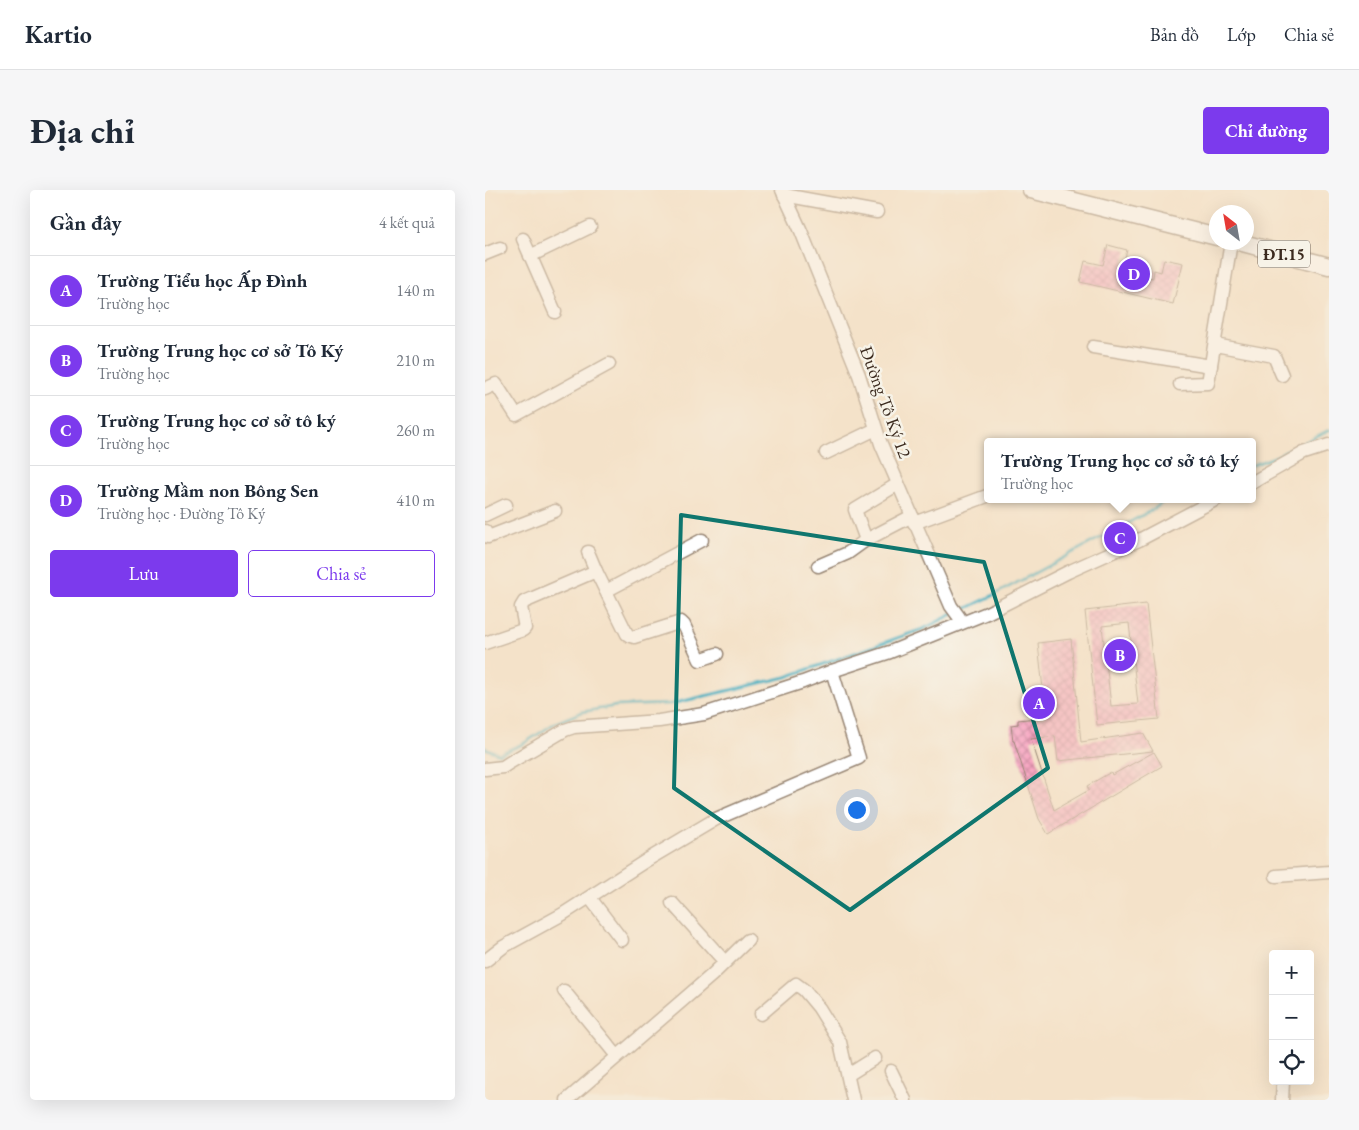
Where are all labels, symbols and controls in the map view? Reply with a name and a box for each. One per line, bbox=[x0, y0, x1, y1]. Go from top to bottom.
text: Kartio bbox=[25, 19, 92, 50]
text: Bản đồ bbox=[1150, 23, 1199, 46]
text: Lớp bbox=[1227, 23, 1256, 46]
text: Chia sẻ bbox=[1284, 23, 1334, 46]
button: Chỉ đường bbox=[1203, 107, 1329, 154]
text: Địa chỉ bbox=[30, 108, 135, 153]
north arrow bbox=[1209, 205, 1254, 250]
text: Gần đây bbox=[50, 209, 122, 236]
text: 4 kết quả bbox=[379, 212, 435, 233]
road number: ĐT.15 bbox=[1258, 241, 1310, 268]
pin: D bbox=[1118, 255, 1150, 293]
text: Trường Tiểu học Ấp Đình bbox=[97, 268, 307, 293]
text: A bbox=[60, 280, 72, 301]
text: 140 m bbox=[396, 280, 435, 301]
text: Trường học bbox=[97, 293, 170, 314]
text: Trường Trung học cơ sở Tô Ký bbox=[97, 338, 343, 363]
street label: Đường Tô Ký 12 bbox=[855, 343, 917, 461]
text: B bbox=[61, 350, 71, 371]
text: 210 m bbox=[396, 350, 435, 371]
text: Trường học bbox=[97, 363, 170, 384]
text: Trường Trung học cơ sở tô ký bbox=[97, 408, 336, 433]
text: C bbox=[60, 420, 72, 441]
text: 260 m bbox=[396, 420, 435, 441]
text: Trường học bbox=[97, 433, 170, 454]
popup bbox=[984, 438, 1256, 503]
text: Trường Trung học cơ sở tô ký bbox=[1000, 448, 1240, 473]
text: Trường học bbox=[1000, 473, 1073, 494]
text: Trường Mầm non Bông Sen bbox=[97, 478, 319, 503]
text: D bbox=[60, 490, 72, 511]
text: 410 m bbox=[396, 490, 435, 511]
text: Trường học · Đường Tô Ký bbox=[97, 503, 265, 524]
pin: C bbox=[1104, 519, 1136, 557]
button: Lưu bbox=[50, 550, 238, 597]
button: Chia sẻ bbox=[248, 550, 435, 597]
pin: B bbox=[1104, 636, 1136, 674]
pin: A bbox=[1023, 684, 1055, 722]
your location bbox=[844, 797, 870, 823]
map controls bbox=[1269, 950, 1314, 1085]
button: + bbox=[1269, 950, 1314, 995]
button: − bbox=[1269, 995, 1314, 1040]
button: locate bbox=[1269, 1040, 1314, 1085]

